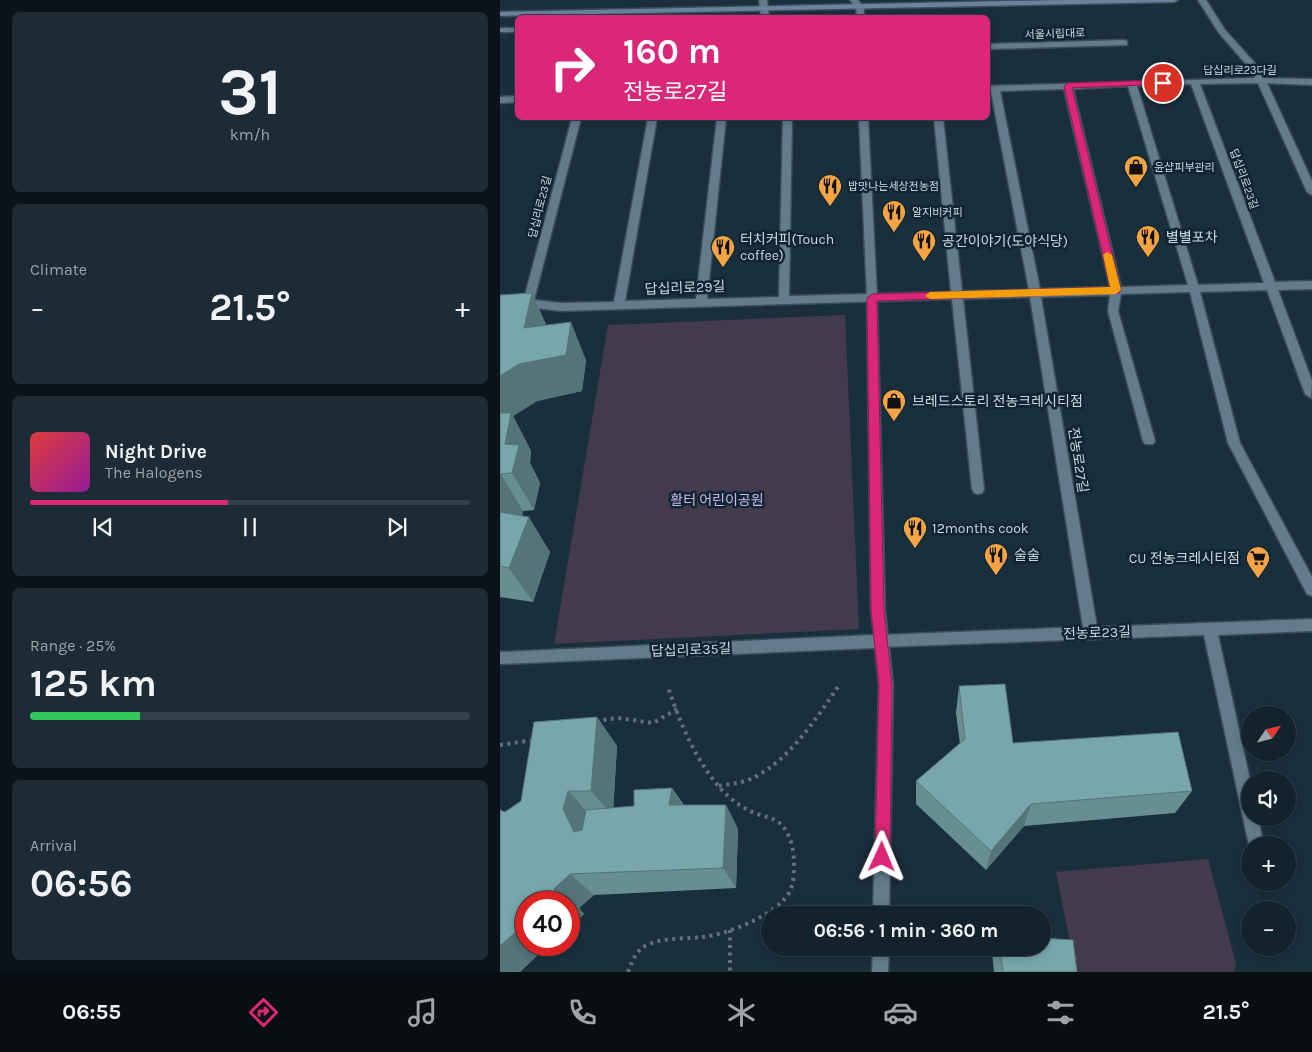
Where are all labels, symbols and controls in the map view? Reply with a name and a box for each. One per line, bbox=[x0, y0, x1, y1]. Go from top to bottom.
street label: 서울시립대로 bbox=[1024, 26, 1086, 42]
text: 160 m bbox=[623, 31, 721, 72]
icon: right bbox=[540, 35, 605, 100]
text: 31 bbox=[218, 54, 282, 130]
pin bbox=[1142, 62, 1184, 104]
street label: 답십리로23다길 bbox=[1203, 64, 1277, 77]
icon: arrive bbox=[1149, 69, 1177, 97]
text: 전농로27길 bbox=[623, 79, 727, 105]
text: km/h bbox=[230, 125, 270, 144]
street label: 답십리로23길 bbox=[1227, 147, 1261, 211]
shop icon: 윤샵피부관리 bbox=[1123, 154, 1149, 188]
place label: 윤샵피부관리 bbox=[1154, 161, 1215, 174]
restaurant icon: 밥맛나는세상전농점 bbox=[817, 173, 843, 207]
street label: 답십리로23길 bbox=[526, 175, 554, 239]
place label: 밥맛나는세상전농점 bbox=[848, 180, 939, 193]
restaurant icon: 알지비커피 bbox=[881, 199, 907, 233]
place label: 알지비커피 bbox=[912, 206, 963, 219]
restaurant icon: 별별포차 bbox=[1135, 224, 1161, 258]
restaurant icon: 공간이야기(도야식당) bbox=[911, 228, 937, 262]
place label: 별별포차 bbox=[1166, 229, 1218, 246]
place label: 터치커피(Touch coffee) bbox=[740, 231, 834, 264]
place label: 공간이야기(도야식당) bbox=[942, 233, 1068, 250]
restaurant icon: 터치커피(Touch coffee) bbox=[710, 234, 736, 268]
text: Climate bbox=[30, 260, 87, 279]
street label: 답십리로29길 bbox=[644, 278, 726, 298]
text: 21.5° bbox=[209, 285, 291, 330]
text: − bbox=[30, 291, 45, 324]
text: + bbox=[455, 291, 470, 324]
shop icon: 브레드스토리 전농크레시티점 bbox=[881, 388, 907, 422]
place label: 브레드스토리 전농크레시티점 bbox=[912, 393, 1083, 410]
street label: 전농로27길 bbox=[1064, 426, 1092, 494]
text: Night Drive bbox=[105, 441, 207, 463]
text: The Halogens bbox=[105, 463, 203, 482]
park label: 활터 어린이공원 bbox=[670, 492, 764, 509]
icon: previous bbox=[89, 513, 117, 541]
icon: pause bbox=[236, 513, 264, 541]
icon: next bbox=[383, 513, 411, 541]
restaurant icon: 12months cook bbox=[902, 515, 928, 549]
place label: 12months cook bbox=[932, 520, 1029, 537]
restaurant icon: 술술 bbox=[983, 542, 1009, 576]
supermarket icon: CU 전농크레시티점 bbox=[1245, 545, 1271, 579]
place label: 술술 bbox=[1014, 547, 1040, 564]
place label: CU 전농크레시티점 bbox=[1129, 550, 1240, 567]
street label: 전농로23길 bbox=[1063, 623, 1131, 643]
text: Range · 25% bbox=[30, 636, 116, 655]
street label: 답십리로35길 bbox=[650, 640, 732, 660]
text: 125 km bbox=[30, 661, 157, 706]
north arrow bbox=[1241, 706, 1296, 761]
map controls bbox=[1241, 706, 1296, 956]
button: sound bbox=[1241, 771, 1296, 826]
position arrow bbox=[855, 830, 907, 882]
text: Arrival bbox=[30, 836, 77, 855]
button: + bbox=[1241, 836, 1296, 891]
text: 06:56 bbox=[30, 861, 133, 906]
speed limit sign: 40 bbox=[515, 891, 580, 956]
button: − bbox=[1241, 901, 1296, 956]
text: 06:56 · 1 min · 360 m bbox=[814, 920, 998, 942]
icon: directions bbox=[246, 995, 281, 1030]
icon: music bbox=[405, 995, 440, 1030]
icon: phone bbox=[565, 995, 600, 1030]
icon: climate bbox=[724, 995, 759, 1030]
icon: car bbox=[883, 995, 918, 1030]
icon: filters bbox=[1043, 995, 1078, 1030]
text: 06:55 bbox=[62, 999, 121, 1025]
text: 21.5° bbox=[1202, 999, 1250, 1025]

